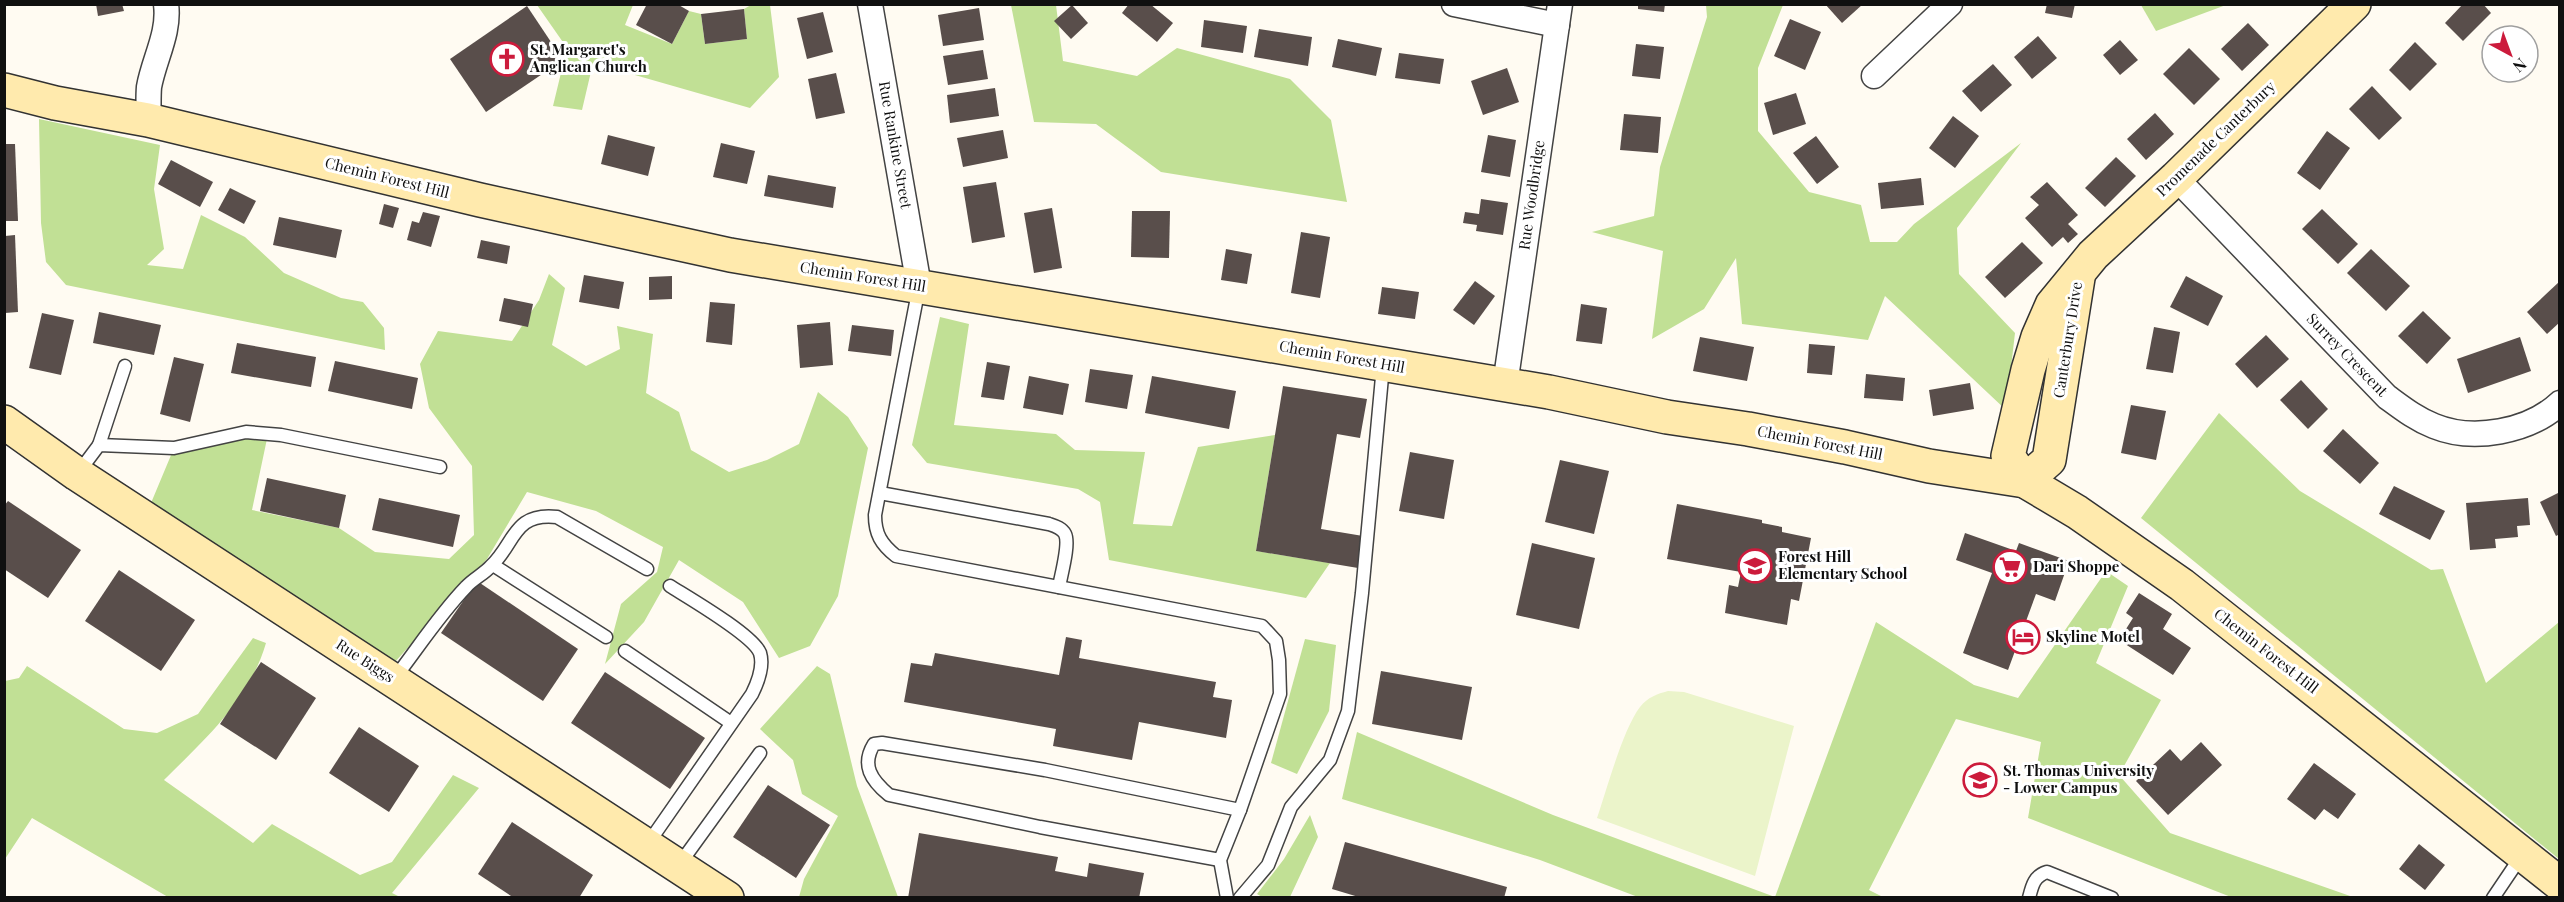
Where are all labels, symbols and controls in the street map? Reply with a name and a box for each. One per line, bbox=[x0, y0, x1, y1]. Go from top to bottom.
north arrow bbox=[2480, 24, 2540, 84]
place label: St. Margaret's Anglican Church bbox=[529, 39, 647, 76]
church icon: St. Margaret's Anglican Church bbox=[489, 41, 525, 77]
text: N bbox=[2509, 54, 2531, 78]
street label: Promenade Canterbury bbox=[2151, 76, 2279, 200]
street label: Rue Rankine Street bbox=[875, 80, 917, 211]
street label: Rue Woodbridge bbox=[1513, 139, 1549, 251]
street label: Chemin Forest Hill bbox=[323, 152, 451, 202]
street label: Chemin Forest Hill bbox=[799, 256, 928, 296]
street label: Canterbury Drive bbox=[2048, 280, 2086, 399]
street label: Surrey Crescent bbox=[2303, 308, 2393, 401]
street label: Chemin Forest Hill bbox=[1278, 335, 1407, 377]
street label: Chemin Forest Hill bbox=[1756, 420, 1885, 464]
place label: Forest Hill Elementary School bbox=[1778, 546, 1908, 583]
school or university icon: Forest Hill Elementary School bbox=[1737, 548, 1773, 584]
supermarket icon: Dari Shoppe bbox=[1992, 549, 2028, 585]
place label: Dari Shoppe bbox=[2033, 556, 2120, 576]
street label: Chemin Forest Hill bbox=[2210, 603, 2323, 697]
hotel icon: Skyline Motel bbox=[2005, 619, 2041, 655]
place label: Skyline Motel bbox=[2046, 626, 2140, 646]
street label: Rue Biggs bbox=[332, 634, 399, 686]
place label: St. Thomas University - Lower Campus bbox=[2003, 760, 2154, 797]
school or university icon: St. Thomas University - Lower Campus bbox=[1962, 762, 1998, 798]

